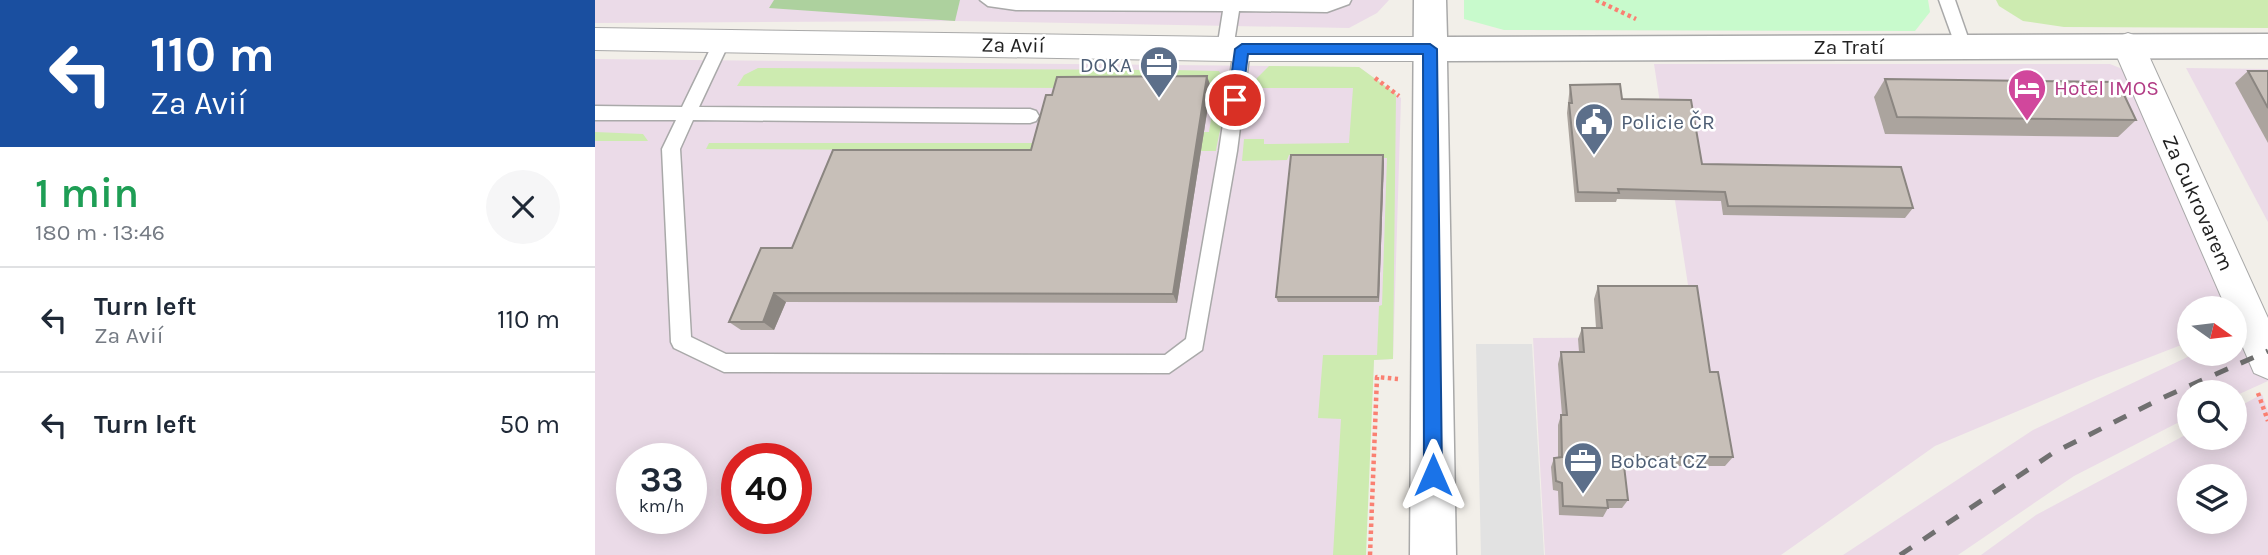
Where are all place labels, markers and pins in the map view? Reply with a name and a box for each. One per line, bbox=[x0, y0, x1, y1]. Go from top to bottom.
office icon: DOKA bbox=[1138, 44, 1180, 99]
place label: DOKA bbox=[1080, 53, 1132, 77]
hotel icon: Hotel IMOS bbox=[2006, 67, 2048, 122]
pin bbox=[1205, 70, 1265, 130]
place label: Hotel IMOS bbox=[2054, 76, 2159, 100]
public building icon: Policie ČR bbox=[1573, 101, 1615, 156]
place label: Policie ČR bbox=[1621, 110, 1715, 134]
office icon: Bobcat CZ bbox=[1562, 440, 1604, 495]
place label: Bobcat CZ bbox=[1610, 449, 1708, 473]

